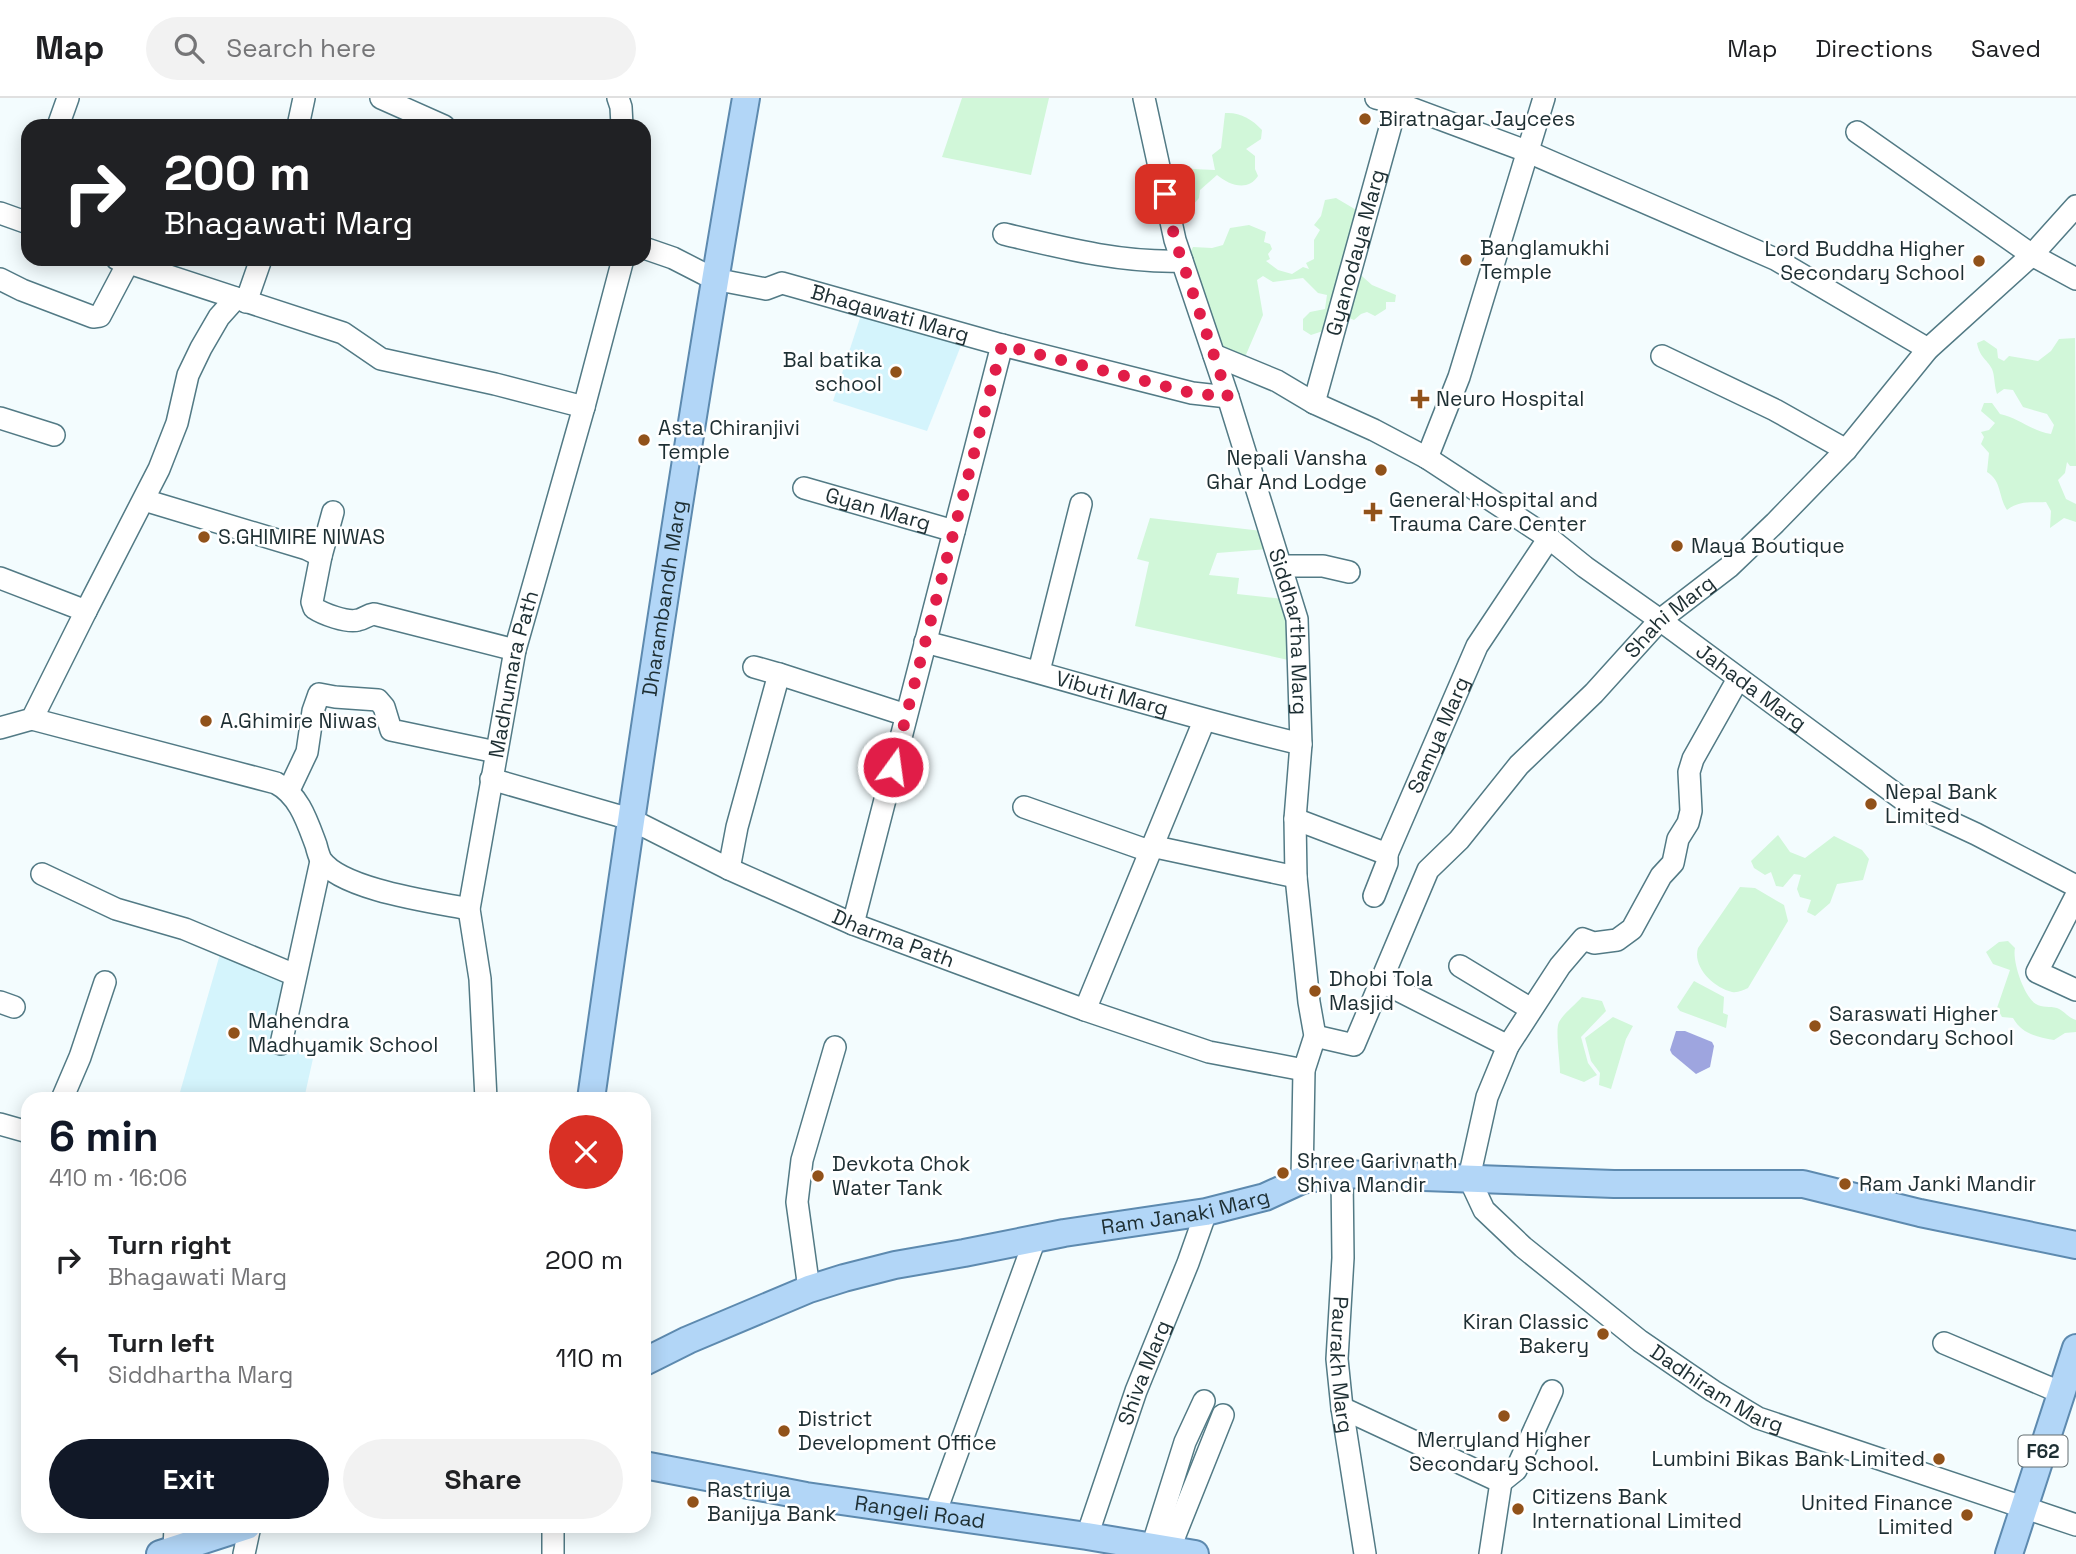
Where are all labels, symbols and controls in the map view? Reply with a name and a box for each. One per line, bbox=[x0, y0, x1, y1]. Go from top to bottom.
search box bbox=[146, 17, 636, 80]
text: Map bbox=[35, 27, 104, 69]
icon: search bbox=[170, 29, 208, 67]
text: Search here bbox=[226, 31, 376, 65]
text: Map bbox=[1727, 33, 1777, 64]
text: Directions bbox=[1815, 33, 1933, 64]
text: Saved bbox=[1971, 33, 2041, 64]
place label: Biratnagar Jaycees bbox=[1379, 105, 1575, 132]
marker: Biratnagar Jaycees bbox=[1357, 111, 1373, 127]
text: 200 m bbox=[164, 142, 311, 204]
icon: right bbox=[49, 147, 140, 238]
pin bbox=[1135, 164, 1195, 224]
street label: Gyanodaya Marg bbox=[1319, 166, 1391, 339]
icon: arrive bbox=[1146, 175, 1184, 213]
text: Bhagawati Marg bbox=[164, 203, 413, 243]
place label: Banglamukhi Temple bbox=[1480, 234, 1610, 285]
place label: Lord Buddha Higher Secondary School bbox=[1764, 235, 1965, 286]
marker: Banglamukhi Temple bbox=[1458, 252, 1474, 268]
marker: Lord Buddha Higher Secondary School bbox=[1971, 253, 1987, 269]
street label: Bhagawati Marg bbox=[808, 278, 973, 348]
place label: Bal batika school bbox=[783, 346, 882, 397]
marker: Bal batika school bbox=[888, 364, 904, 380]
place label: Neuro Hospital bbox=[1436, 385, 1584, 412]
marker: Neuro Hospital bbox=[1410, 389, 1430, 409]
place label: Asta Chiranjivi Temple bbox=[658, 414, 800, 465]
marker: Asta Chiranjivi Temple bbox=[636, 432, 652, 448]
place label: Nepali Vansha Ghar And Lodge bbox=[1206, 444, 1367, 495]
marker: Nepali Vansha Ghar And Lodge bbox=[1373, 462, 1389, 478]
street label: Gyan Marg bbox=[822, 481, 934, 537]
place label: General Hospital and Trauma Care Center bbox=[1389, 486, 1598, 537]
street label: Dharambandh Marg bbox=[636, 498, 692, 698]
marker: General Hospital and Trauma Care Center bbox=[1363, 502, 1383, 522]
place label: S.GHIMIRE NIWAS bbox=[218, 523, 385, 550]
marker: S.GHIMIRE NIWAS bbox=[196, 529, 212, 545]
place label: Maya Boutique bbox=[1691, 532, 1845, 559]
marker: Maya Boutique bbox=[1669, 538, 1685, 554]
street label: Siddhartha Marg bbox=[1263, 545, 1314, 715]
street label: Shahi Marg bbox=[1618, 569, 1720, 663]
street label: Madhumara Path bbox=[482, 587, 544, 760]
street label: Jahada Marg bbox=[1691, 637, 1812, 737]
street label: Vibuti Marg bbox=[1053, 664, 1172, 722]
street label: Samya Marg bbox=[1401, 672, 1475, 797]
place label: A.Ghimire Niwas bbox=[220, 707, 377, 734]
marker: A.Ghimire Niwas bbox=[198, 713, 214, 729]
position arrow bbox=[856, 730, 930, 804]
place label: Nepal Bank Limited bbox=[1885, 778, 1998, 829]
marker: Nepal Bank Limited bbox=[1863, 796, 1879, 812]
street label: Dharma Path bbox=[828, 902, 958, 973]
place label: Dhobi Tola Masjid bbox=[1329, 965, 1433, 1016]
marker: Dhobi Tola Masjid bbox=[1307, 983, 1323, 999]
place label: Saraswati Higher Secondary School bbox=[1829, 1000, 2014, 1051]
place label: Mahendra Madhyamik School bbox=[248, 1007, 438, 1058]
marker: Saraswati Higher Secondary School bbox=[1807, 1018, 1823, 1034]
marker: Mahendra Madhyamik School bbox=[226, 1025, 242, 1041]
text: 6 min bbox=[49, 1110, 159, 1163]
button: close bbox=[549, 1115, 623, 1189]
place label: Shree Garivnath Shiva Mandir bbox=[1297, 1147, 1458, 1198]
place label: Devkota Chok Water Tank bbox=[832, 1150, 970, 1201]
text: 410 m · 16:06 bbox=[49, 1163, 187, 1193]
marker: Shree Garivnath Shiva Mandir bbox=[1275, 1165, 1291, 1181]
marker: Devkota Chok Water Tank bbox=[810, 1168, 826, 1184]
place label: Ram Janki Mandir bbox=[1859, 1170, 2036, 1197]
marker: Ram Janki Mandir bbox=[1837, 1176, 1853, 1192]
street label: Ram Janaki Marg bbox=[1099, 1182, 1272, 1240]
text: Turn right bbox=[108, 1228, 232, 1262]
icon: right bbox=[49, 1241, 87, 1279]
text: 200 m bbox=[545, 1243, 623, 1277]
text: Bhagawati Marg bbox=[108, 1262, 287, 1292]
street label: Paurakh Marg bbox=[1324, 1295, 1360, 1435]
place label: Kiran Classic Bakery bbox=[1463, 1308, 1589, 1359]
street label: Shiva Marg bbox=[1111, 1316, 1176, 1429]
text: Turn left bbox=[108, 1326, 215, 1360]
marker: Kiran Classic Bakery bbox=[1595, 1326, 1611, 1342]
street label: Dadhiram Marg bbox=[1645, 1338, 1787, 1439]
icon: left bbox=[49, 1339, 87, 1377]
text: 110 m bbox=[556, 1341, 623, 1375]
text: Siddhartha Marg bbox=[108, 1360, 293, 1390]
place label: District Development Office bbox=[798, 1405, 997, 1456]
marker: Merryland Higher Secondary School. bbox=[1496, 1408, 1512, 1424]
marker: District Development Office bbox=[776, 1423, 792, 1439]
place label: Merryland Higher Secondary School. bbox=[1409, 1426, 1599, 1477]
road number: F62 bbox=[2018, 1436, 2068, 1466]
button: Exit bbox=[49, 1439, 329, 1519]
button: Share bbox=[343, 1439, 623, 1519]
place label: Lumbini Bikas Bank Limited bbox=[1652, 1445, 1925, 1472]
marker: Lumbini Bikas Bank Limited bbox=[1931, 1451, 1947, 1467]
place label: Rastriya Banijya Bank bbox=[707, 1476, 837, 1527]
place label: Citizens Bank International Limited bbox=[1532, 1483, 1742, 1534]
street label: Rangeli Road bbox=[853, 1489, 987, 1534]
place label: United Finance Limited bbox=[1801, 1489, 1953, 1540]
marker: Rastriya Banijya Bank bbox=[685, 1494, 701, 1510]
marker: Citizens Bank International Limited bbox=[1510, 1501, 1526, 1517]
marker: United Finance Limited bbox=[1959, 1507, 1975, 1523]

